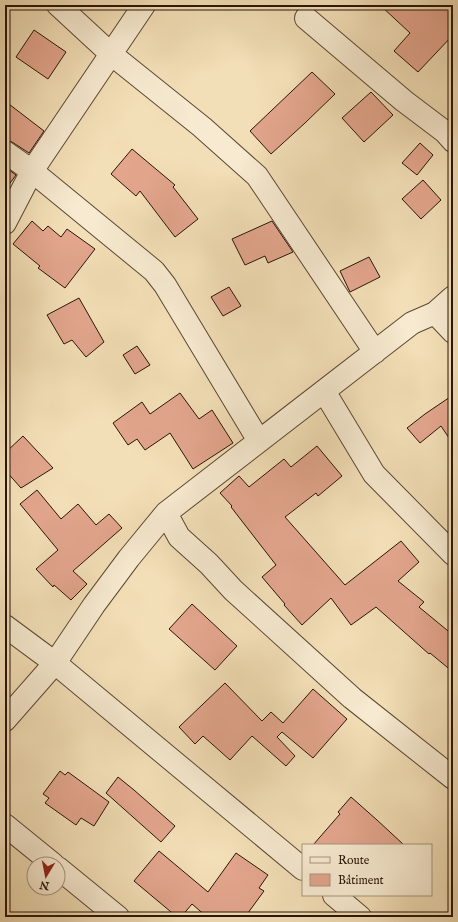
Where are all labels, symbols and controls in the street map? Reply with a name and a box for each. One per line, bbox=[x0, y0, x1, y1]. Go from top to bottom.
legend bbox=[302, 844, 432, 896]
text: Route bbox=[338, 853, 370, 868]
north arrow bbox=[26, 856, 66, 896]
text: Bâtiment bbox=[338, 873, 384, 888]
text: N bbox=[38, 877, 51, 893]

